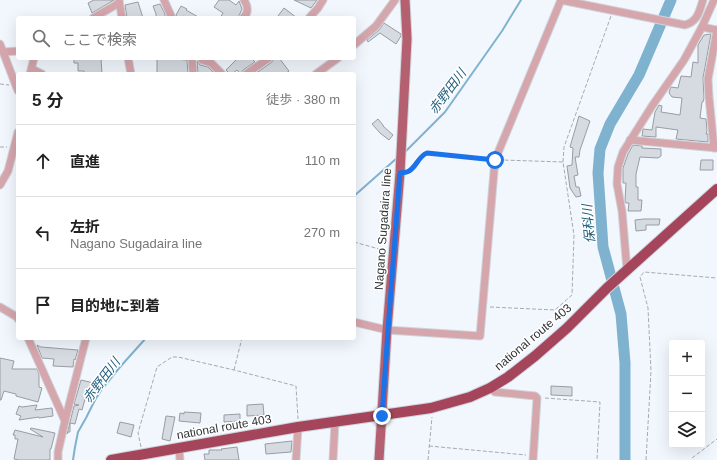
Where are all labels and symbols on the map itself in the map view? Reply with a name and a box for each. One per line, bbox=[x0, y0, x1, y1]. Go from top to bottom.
water label: 赤野田川 bbox=[426, 64, 470, 117]
route start bbox=[486, 151, 504, 169]
street label: Nagano Sugadaira line bbox=[372, 167, 394, 290]
water label: 保科川 bbox=[579, 202, 598, 244]
street label: national route 403 bbox=[492, 301, 575, 373]
water label: 赤野田川 bbox=[80, 353, 124, 406]
route end bbox=[373, 407, 391, 425]
street label: national route 403 bbox=[175, 412, 273, 442]

